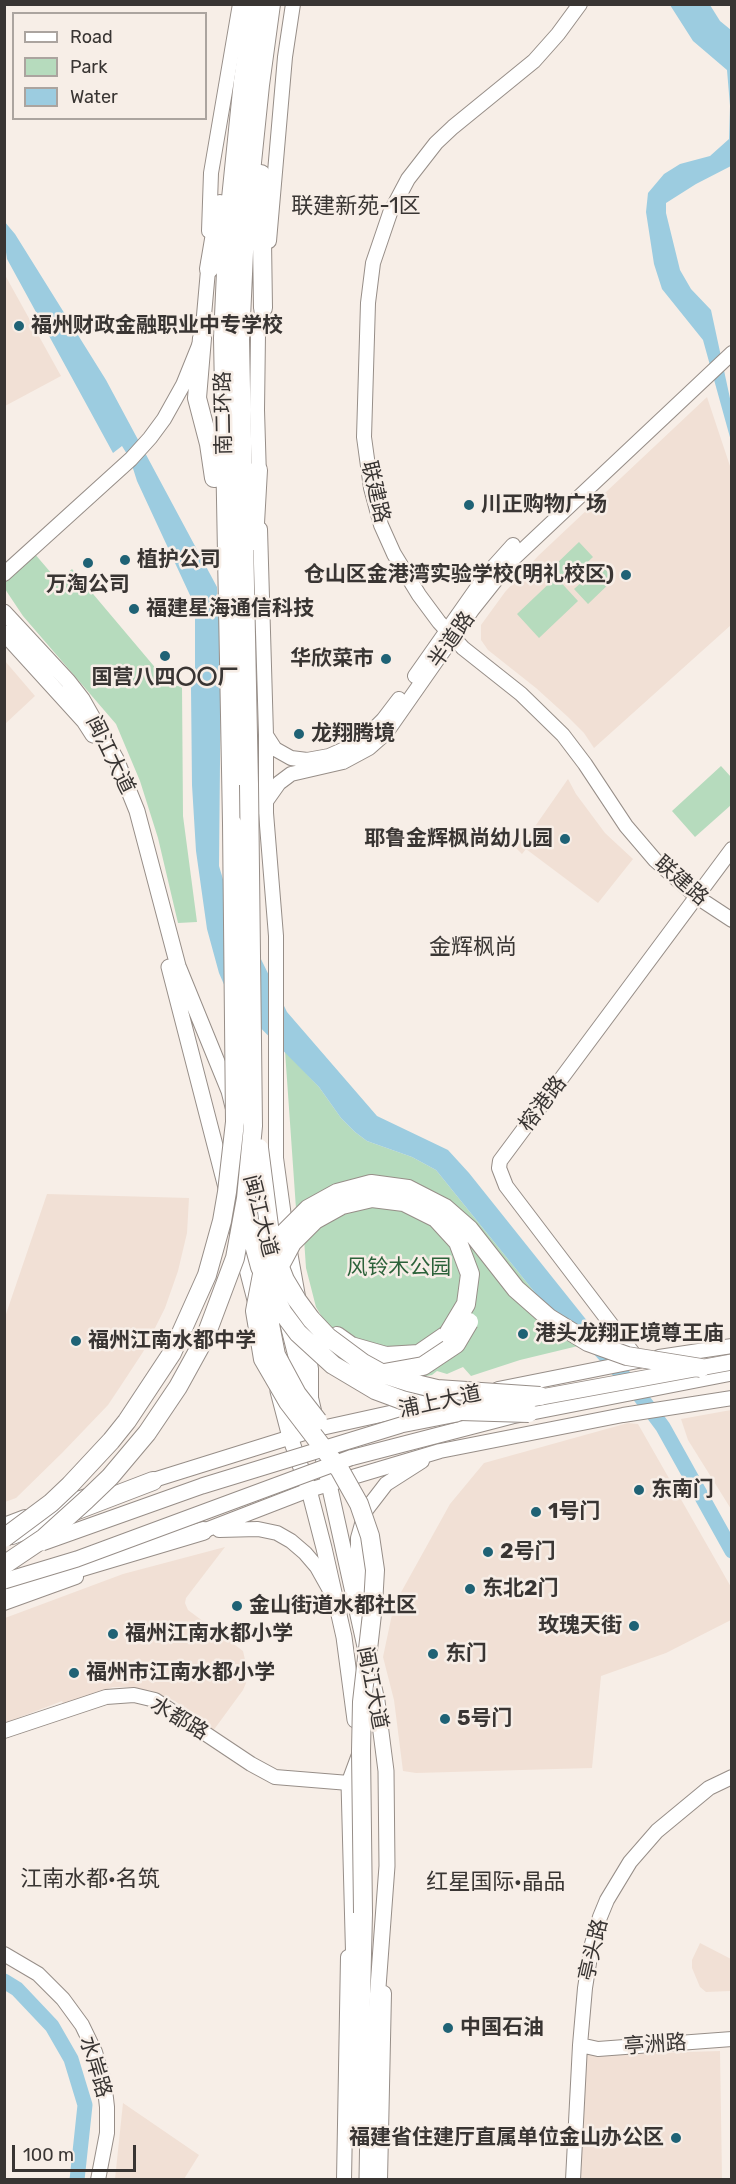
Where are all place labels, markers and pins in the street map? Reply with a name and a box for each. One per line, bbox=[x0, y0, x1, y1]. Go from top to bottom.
place label: 福州财政金融职业中专学校 bbox=[31, 313, 283, 339]
marker: 福州财政金融职业中专学校 bbox=[12, 319, 26, 333]
place label: 川正购物广场 bbox=[481, 492, 607, 518]
marker: 川正购物广场 bbox=[462, 498, 476, 512]
place label: 植护公司 bbox=[137, 547, 221, 573]
marker: 植护公司 bbox=[118, 553, 132, 567]
marker: 万淘公司 bbox=[81, 556, 95, 570]
place label: 仓山区金港湾实验学校(明礼校区) bbox=[304, 562, 614, 588]
marker: 仓山区金港湾实验学校(明礼校区) bbox=[619, 568, 633, 582]
place label: 万淘公司 bbox=[46, 572, 130, 598]
place label: 福建星海通信科技 bbox=[146, 596, 314, 622]
marker: 福建星海通信科技 bbox=[127, 602, 141, 616]
place label: 华欣菜市 bbox=[290, 646, 374, 672]
marker: 国营八四〇〇厂 bbox=[158, 649, 172, 663]
marker: 华欣菜市 bbox=[379, 652, 393, 666]
place label: 国营八四〇〇厂 bbox=[92, 665, 238, 691]
place label: 龙翔腾境 bbox=[311, 721, 395, 747]
marker: 龙翔腾境 bbox=[292, 727, 306, 741]
place label: 耶鲁金辉枫尚幼儿园 bbox=[364, 826, 553, 852]
marker: 耶鲁金辉枫尚幼儿园 bbox=[558, 832, 572, 846]
place label: 港头龙翔正境尊王庙 bbox=[535, 1321, 724, 1347]
marker: 港头龙翔正境尊王庙 bbox=[516, 1327, 530, 1341]
place label: 福州江南水都中学 bbox=[88, 1328, 256, 1354]
marker: 福州江南水都中学 bbox=[69, 1334, 83, 1348]
place label: 东南门 bbox=[651, 1477, 714, 1503]
marker: 东南门 bbox=[632, 1483, 646, 1497]
place label: 1号门 bbox=[548, 1499, 600, 1525]
marker: 1号门 bbox=[529, 1505, 543, 1519]
place label: 2号门 bbox=[500, 1539, 556, 1565]
marker: 2号门 bbox=[481, 1545, 495, 1559]
place label: 东北2门 bbox=[482, 1576, 559, 1602]
marker: 东北2门 bbox=[463, 1582, 477, 1596]
place label: 金山街道水都社区 bbox=[249, 1593, 417, 1619]
marker: 金山街道水都社区 bbox=[230, 1599, 244, 1613]
place label: 玫瑰天街 bbox=[538, 1613, 622, 1639]
marker: 玫瑰天街 bbox=[627, 1619, 641, 1633]
place label: 福州江南水都小学 bbox=[125, 1621, 293, 1647]
marker: 福州江南水都小学 bbox=[106, 1627, 120, 1641]
place label: 东门 bbox=[445, 1641, 487, 1667]
marker: 东门 bbox=[426, 1647, 440, 1661]
place label: 福州市江南水都小学 bbox=[86, 1660, 275, 1686]
marker: 福州市江南水都小学 bbox=[67, 1666, 81, 1680]
place label: 5号门 bbox=[457, 1706, 513, 1732]
marker: 5号门 bbox=[438, 1712, 452, 1726]
place label: 中国石油 bbox=[460, 2015, 544, 2041]
marker: 中国石油 bbox=[441, 2021, 455, 2035]
place label: 福建省住建厅直属单位金山办公区 bbox=[349, 2125, 664, 2151]
marker: 福建省住建厅直属单位金山办公区 bbox=[669, 2131, 683, 2145]

